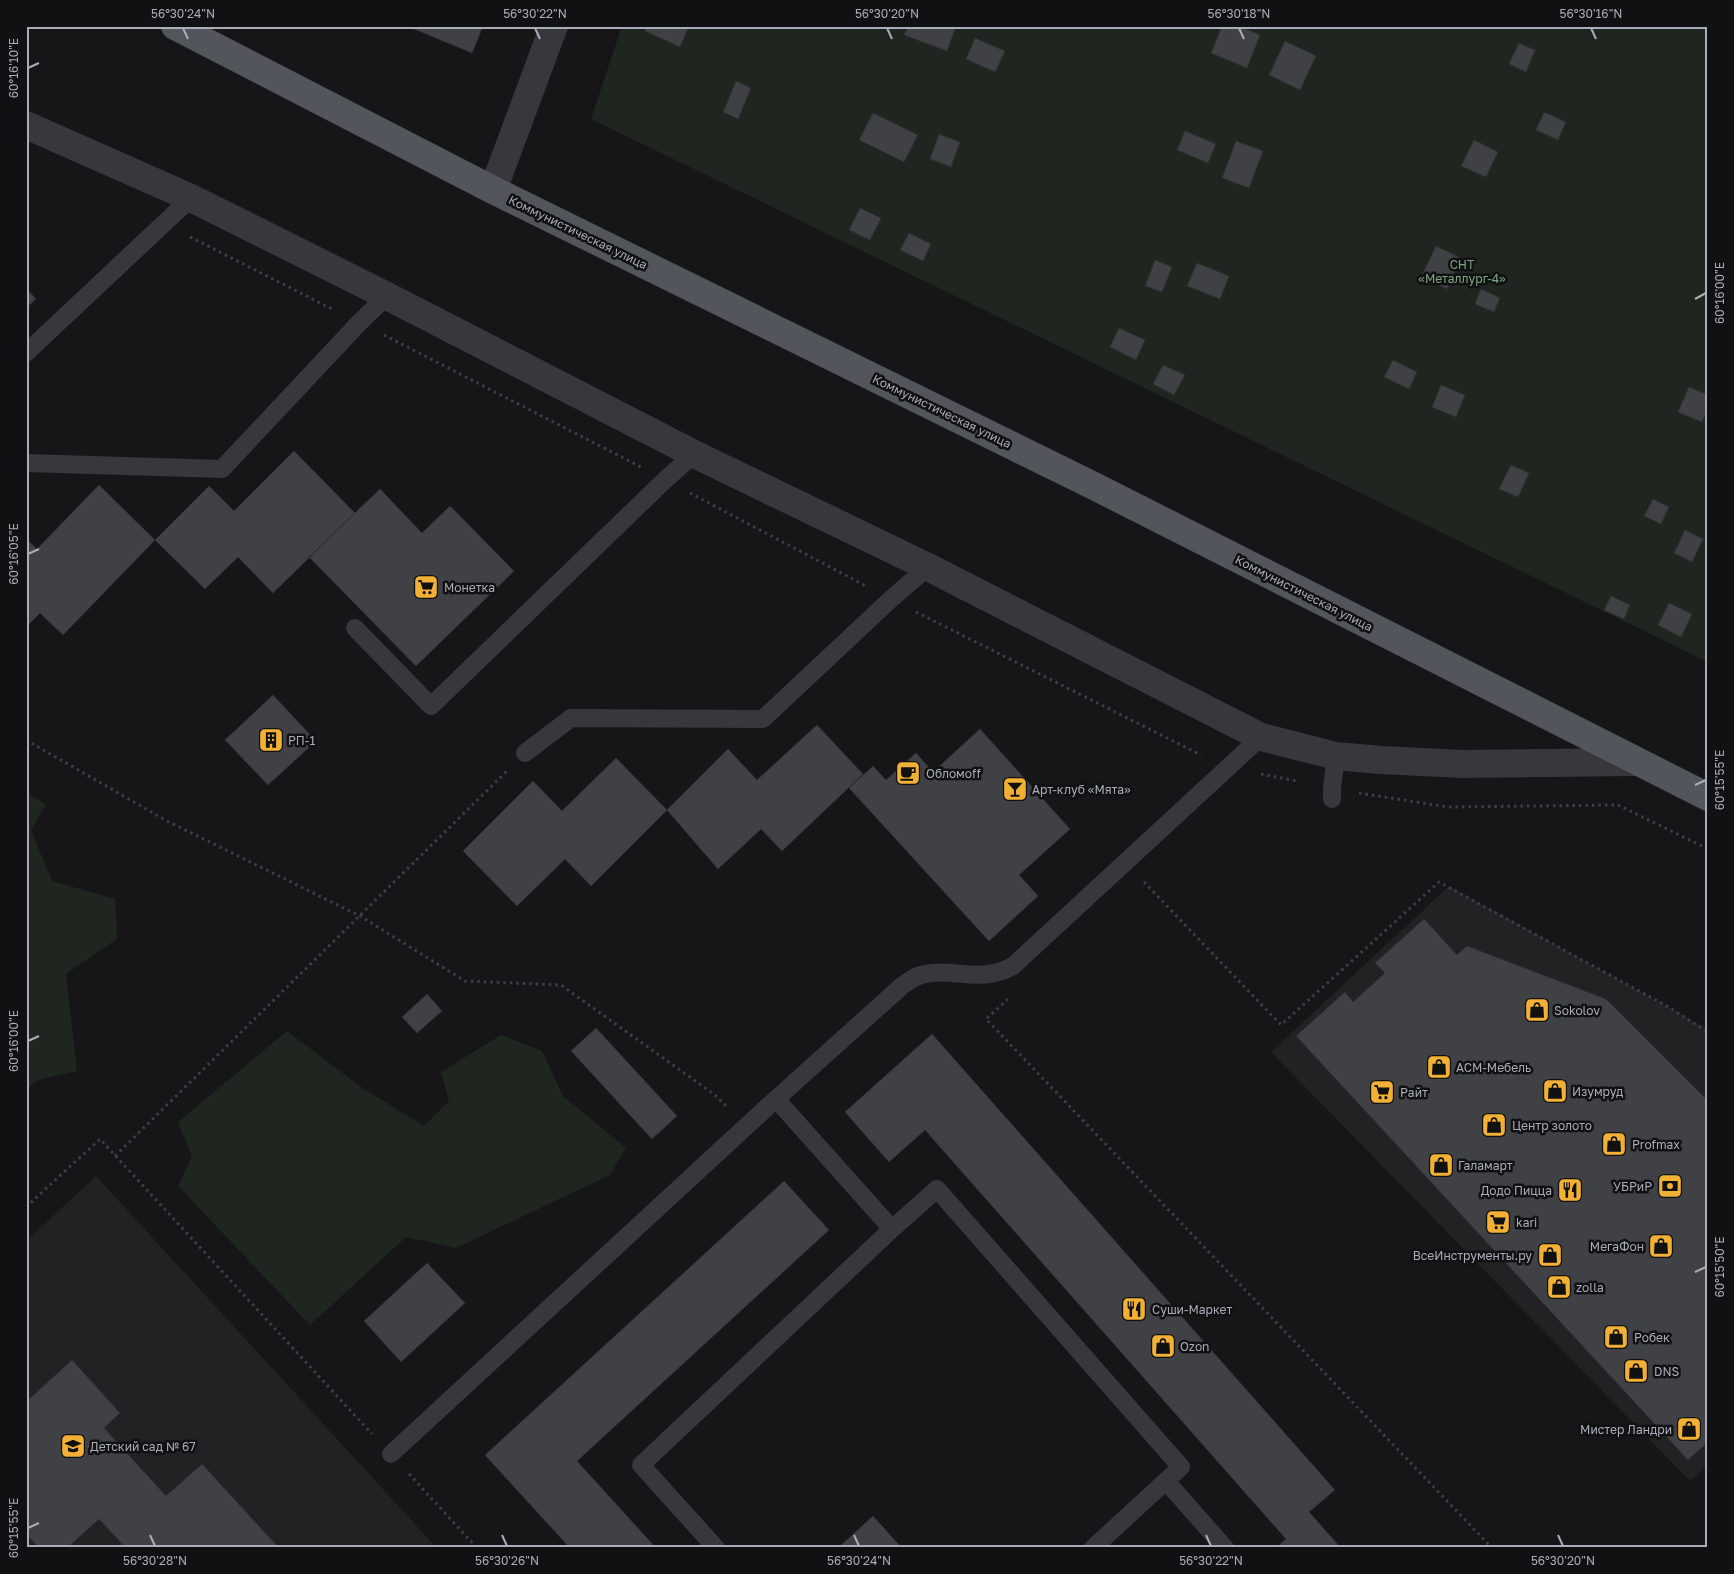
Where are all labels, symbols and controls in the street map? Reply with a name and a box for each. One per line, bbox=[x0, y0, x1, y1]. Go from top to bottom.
text: 56°30'24"N bbox=[151, 6, 215, 21]
text: 56°30'22"N bbox=[503, 6, 567, 21]
text: 56°30'20"N bbox=[855, 6, 919, 21]
text: 56°30'18"N bbox=[1208, 6, 1270, 21]
text: 56°30'16"N bbox=[1560, 6, 1622, 21]
text: 60°16'10"E bbox=[6, 38, 21, 98]
street label: Коммунистическая улица bbox=[506, 192, 650, 272]
park label: СНТ «Металлург-4» bbox=[1418, 257, 1506, 286]
text: 60°16'00"E bbox=[1712, 262, 1727, 324]
street label: Коммунистическая улица bbox=[870, 371, 1014, 451]
text: 60°16'05"E bbox=[6, 523, 21, 585]
street label: Коммунистическая улица bbox=[1233, 552, 1375, 634]
supermarket icon: Монетка bbox=[413, 574, 439, 600]
place label: Монетка bbox=[444, 580, 495, 595]
building icon: РП-1 bbox=[258, 727, 284, 753]
place label: РП-1 bbox=[288, 733, 315, 748]
text: 60°15'55"E bbox=[1712, 750, 1727, 810]
cafe icon: Обломоff bbox=[895, 760, 921, 786]
place label: Обломоff bbox=[926, 766, 981, 781]
bar icon: Арт-клуб «Мята» bbox=[1002, 776, 1028, 802]
place label: Арт-клуб «Мята» bbox=[1032, 782, 1131, 797]
shop icon: Sokolov bbox=[1524, 997, 1550, 1023]
place label: Sokolov bbox=[1554, 1003, 1600, 1018]
text: 60°16'00"E bbox=[6, 1010, 21, 1072]
shop icon: АСМ-Мебель bbox=[1426, 1054, 1452, 1080]
place label: АСМ-Мебель bbox=[1456, 1060, 1531, 1075]
shop icon: Изумруд bbox=[1542, 1078, 1568, 1104]
supermarket icon: Райт bbox=[1369, 1079, 1395, 1105]
place label: Изумруд bbox=[1572, 1084, 1623, 1099]
place label: Райт bbox=[1400, 1085, 1428, 1100]
shop icon: Центр золото bbox=[1481, 1112, 1507, 1138]
place label: Центр золото bbox=[1512, 1118, 1592, 1133]
shop icon: Profmax bbox=[1601, 1131, 1627, 1157]
place label: Profmax bbox=[1632, 1137, 1680, 1152]
shop icon: Галамарт bbox=[1428, 1152, 1454, 1178]
place label: Галамарт bbox=[1458, 1158, 1513, 1173]
bank icon: УБРиР bbox=[1657, 1173, 1683, 1199]
restaurant icon: Додо Пицца bbox=[1557, 1177, 1583, 1203]
place label: УБРиР bbox=[1613, 1179, 1652, 1194]
place label: Додо Пицца bbox=[1481, 1183, 1552, 1198]
supermarket icon: kari bbox=[1485, 1209, 1511, 1235]
place label: kari bbox=[1516, 1215, 1537, 1230]
shop icon: МегаФон bbox=[1648, 1233, 1674, 1259]
text: 60°15'50"E bbox=[1712, 1236, 1727, 1298]
place label: МегаФон bbox=[1590, 1239, 1644, 1254]
shop icon: ВсеИнструменты.ру bbox=[1537, 1242, 1563, 1268]
place label: ВсеИнструменты.ру bbox=[1413, 1248, 1532, 1263]
shop icon: zolla bbox=[1546, 1274, 1572, 1300]
place label: zolla bbox=[1576, 1280, 1604, 1295]
restaurant icon: Суши-Маркет bbox=[1121, 1296, 1147, 1322]
place label: Суши-Маркет bbox=[1152, 1302, 1232, 1317]
shop icon: Робек bbox=[1603, 1324, 1629, 1350]
place label: Робек bbox=[1634, 1330, 1670, 1345]
shop icon: Ozon bbox=[1150, 1333, 1176, 1359]
place label: Ozon bbox=[1180, 1339, 1209, 1354]
shop icon: DNS bbox=[1623, 1358, 1649, 1384]
place label: DNS bbox=[1654, 1364, 1680, 1379]
shop icon: Мистер Ландри bbox=[1676, 1416, 1702, 1442]
place label: Мистер Ландри bbox=[1580, 1422, 1672, 1437]
school or university icon: Детский сад № 67 bbox=[60, 1433, 86, 1459]
place label: Детский сад № 67 bbox=[90, 1439, 196, 1454]
text: 60°15'55"E bbox=[6, 1498, 21, 1558]
text: 56°30'28"N bbox=[123, 1553, 187, 1568]
text: 56°30'26"N bbox=[475, 1553, 539, 1568]
text: 56°30'24"N bbox=[827, 1553, 891, 1568]
text: 56°30'22"N bbox=[1179, 1553, 1243, 1568]
text: 56°30'20"N bbox=[1531, 1553, 1595, 1568]

